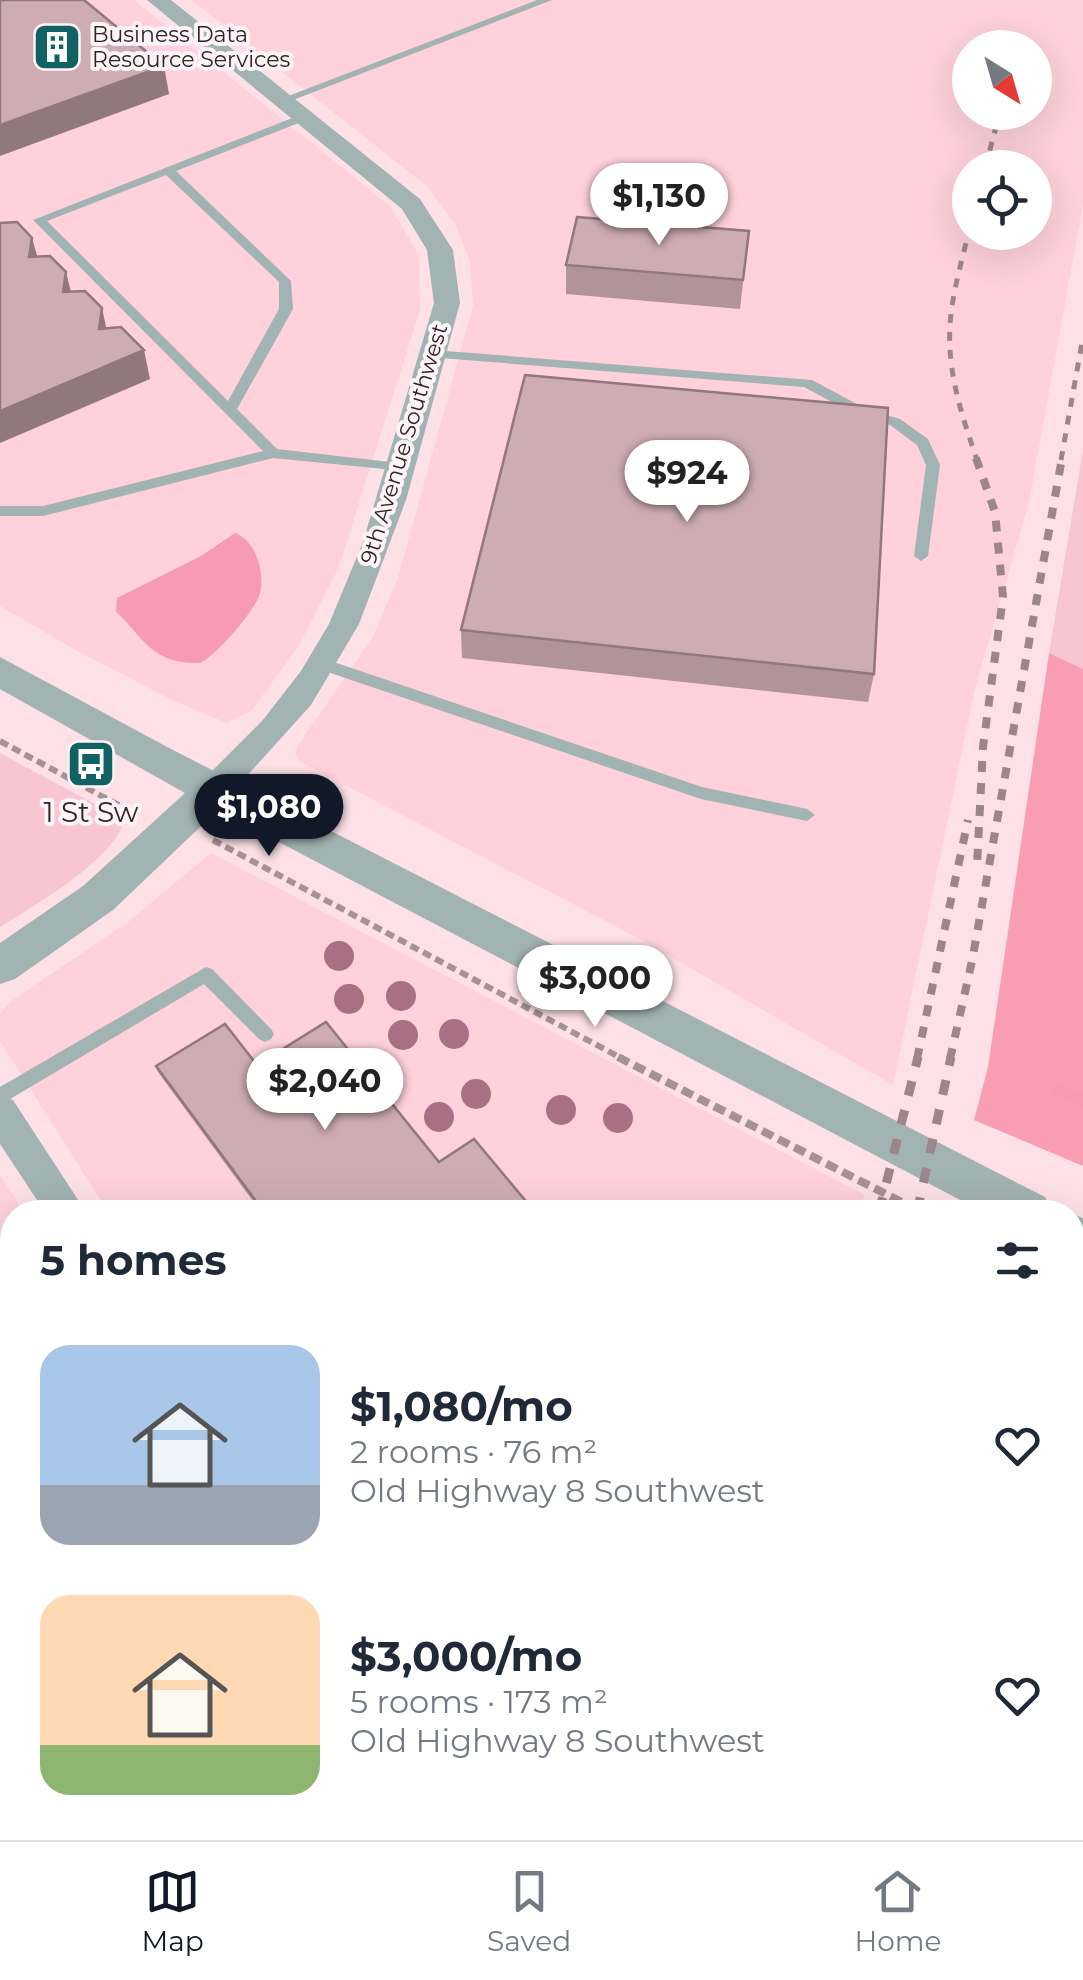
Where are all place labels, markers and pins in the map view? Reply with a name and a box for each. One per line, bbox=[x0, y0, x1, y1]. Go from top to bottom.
building icon: Business Data Resource Services bbox=[31, 21, 83, 73]
place label: Business Data Resource Services bbox=[92, 21, 291, 73]
pin: $1,130 bbox=[578, 163, 740, 248]
pin: $924 bbox=[628, 440, 746, 525]
bus stop icon: 1 St Sw bbox=[65, 738, 117, 790]
pin: $1,080 bbox=[188, 774, 350, 859]
place label: 1 St Sw bbox=[44, 795, 139, 829]
pin: $3,000 bbox=[514, 945, 676, 1030]
pin: $2,040 bbox=[244, 1048, 406, 1133]

